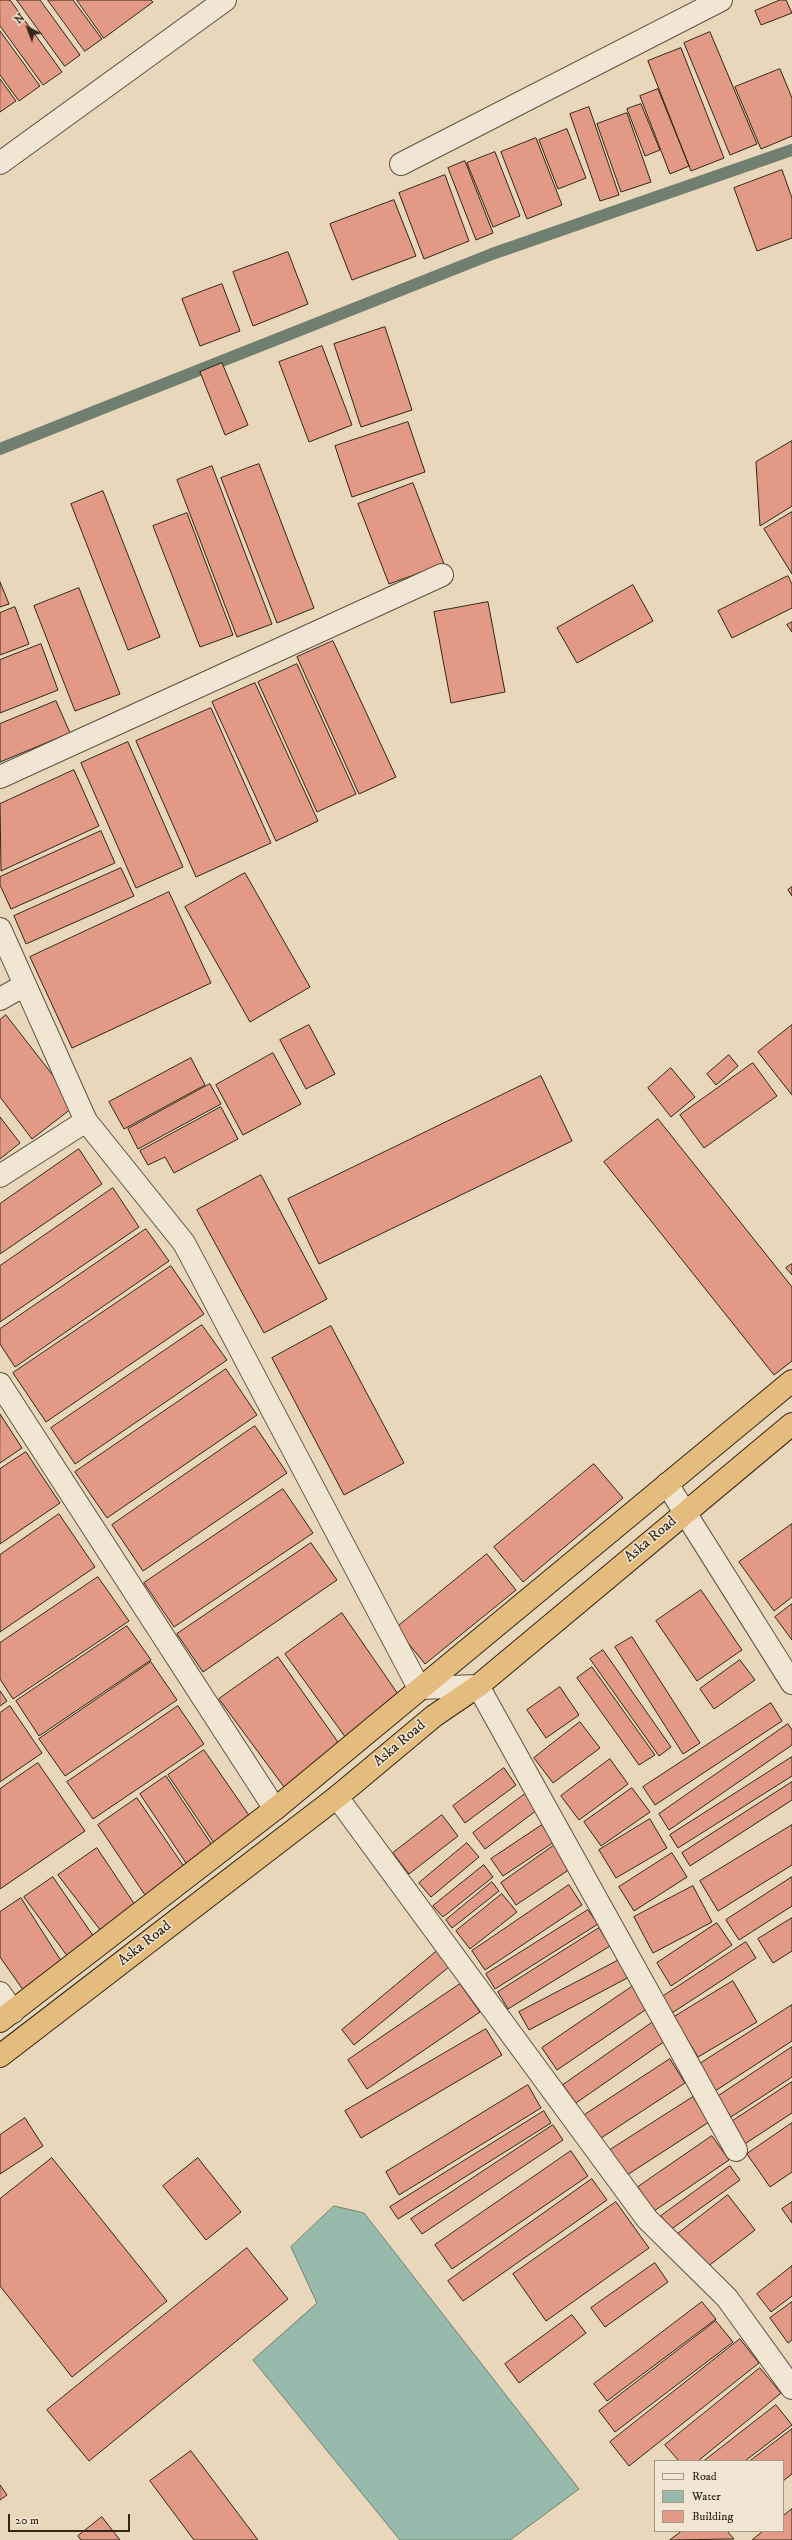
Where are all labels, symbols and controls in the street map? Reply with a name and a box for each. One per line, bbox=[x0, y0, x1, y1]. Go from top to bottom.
north arrow bbox=[8, 8, 48, 48]
text: N bbox=[12, 11, 28, 27]
street label: Aska Road bbox=[621, 1513, 681, 1567]
street label: Aska Road bbox=[370, 1717, 430, 1771]
street label: Aska Road bbox=[115, 1918, 175, 1970]
legend bbox=[654, 2460, 784, 2532]
text: Road bbox=[692, 2469, 717, 2484]
text: Water bbox=[692, 2489, 721, 2504]
scale bar bbox=[10, 2506, 132, 2532]
text: Building bbox=[692, 2509, 733, 2524]
text: 20 m bbox=[15, 2513, 39, 2528]

